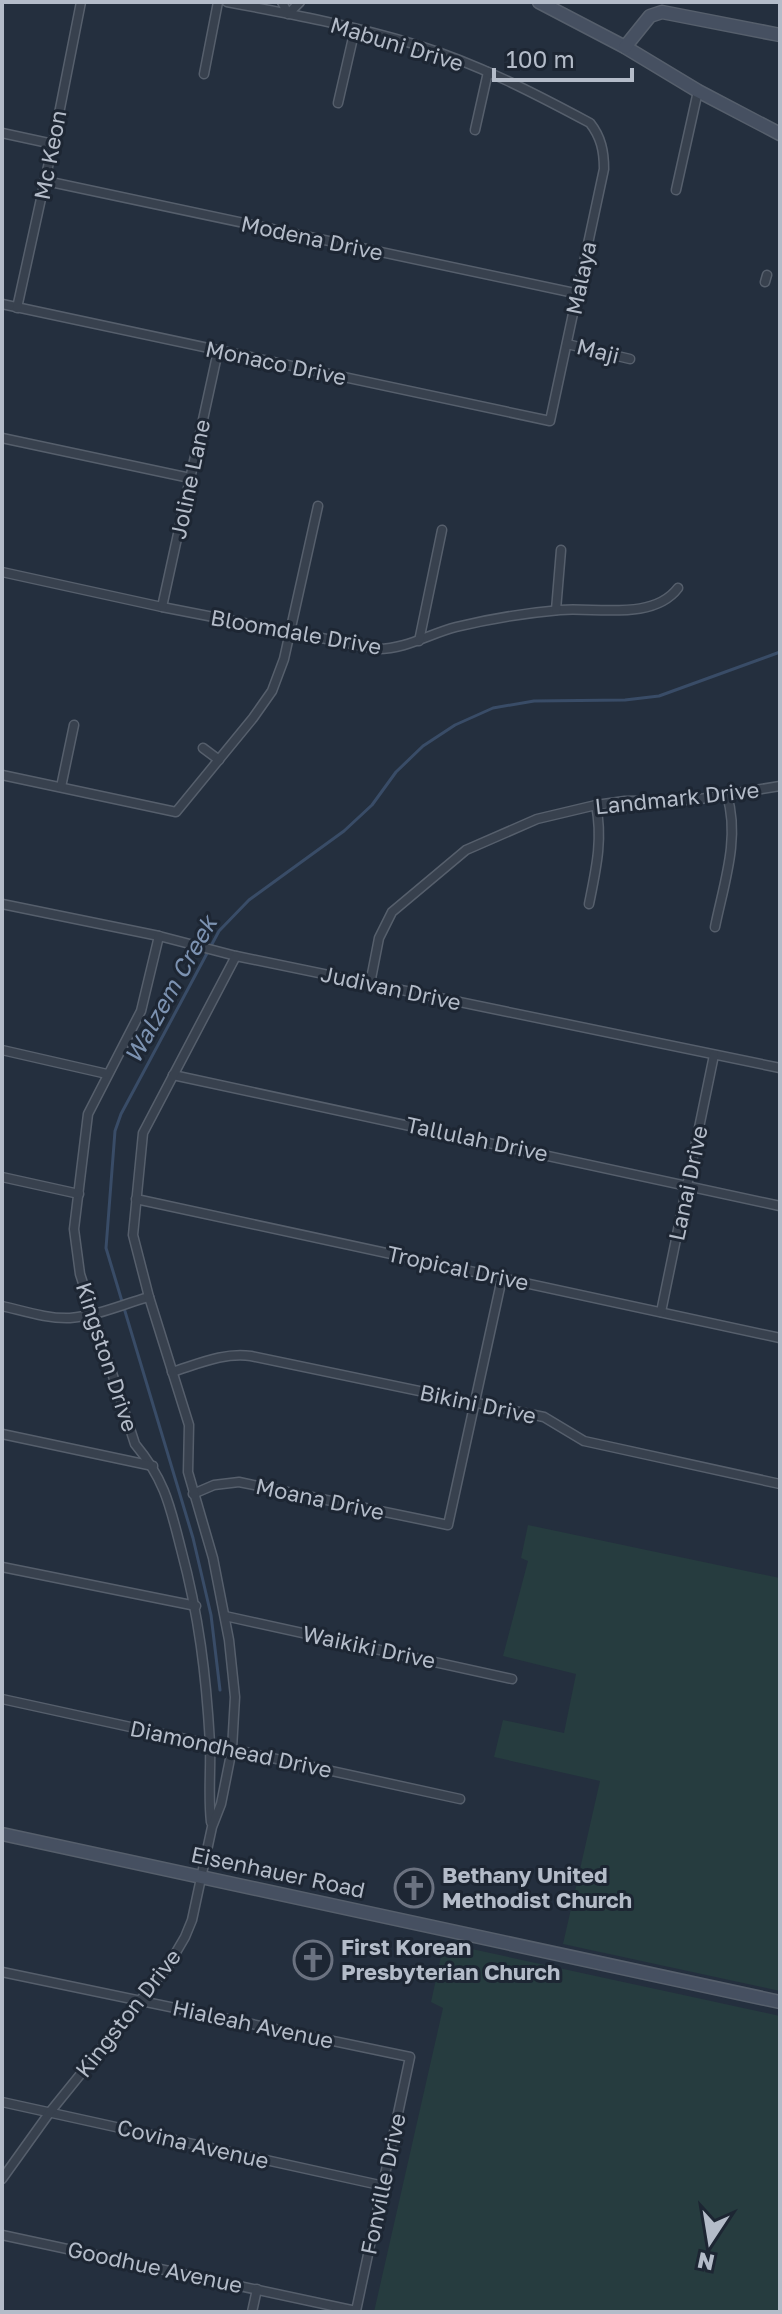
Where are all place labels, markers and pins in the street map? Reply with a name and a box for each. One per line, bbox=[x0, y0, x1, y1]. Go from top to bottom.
place label: Bethany United Methodist Church bbox=[442, 1861, 632, 1913]
church icon: Bethany United Methodist Church bbox=[393, 1867, 435, 1909]
place label: First Korean Presbyterian Church bbox=[341, 1933, 560, 1985]
church icon: First Korean Presbyterian Church bbox=[292, 1939, 334, 1981]

